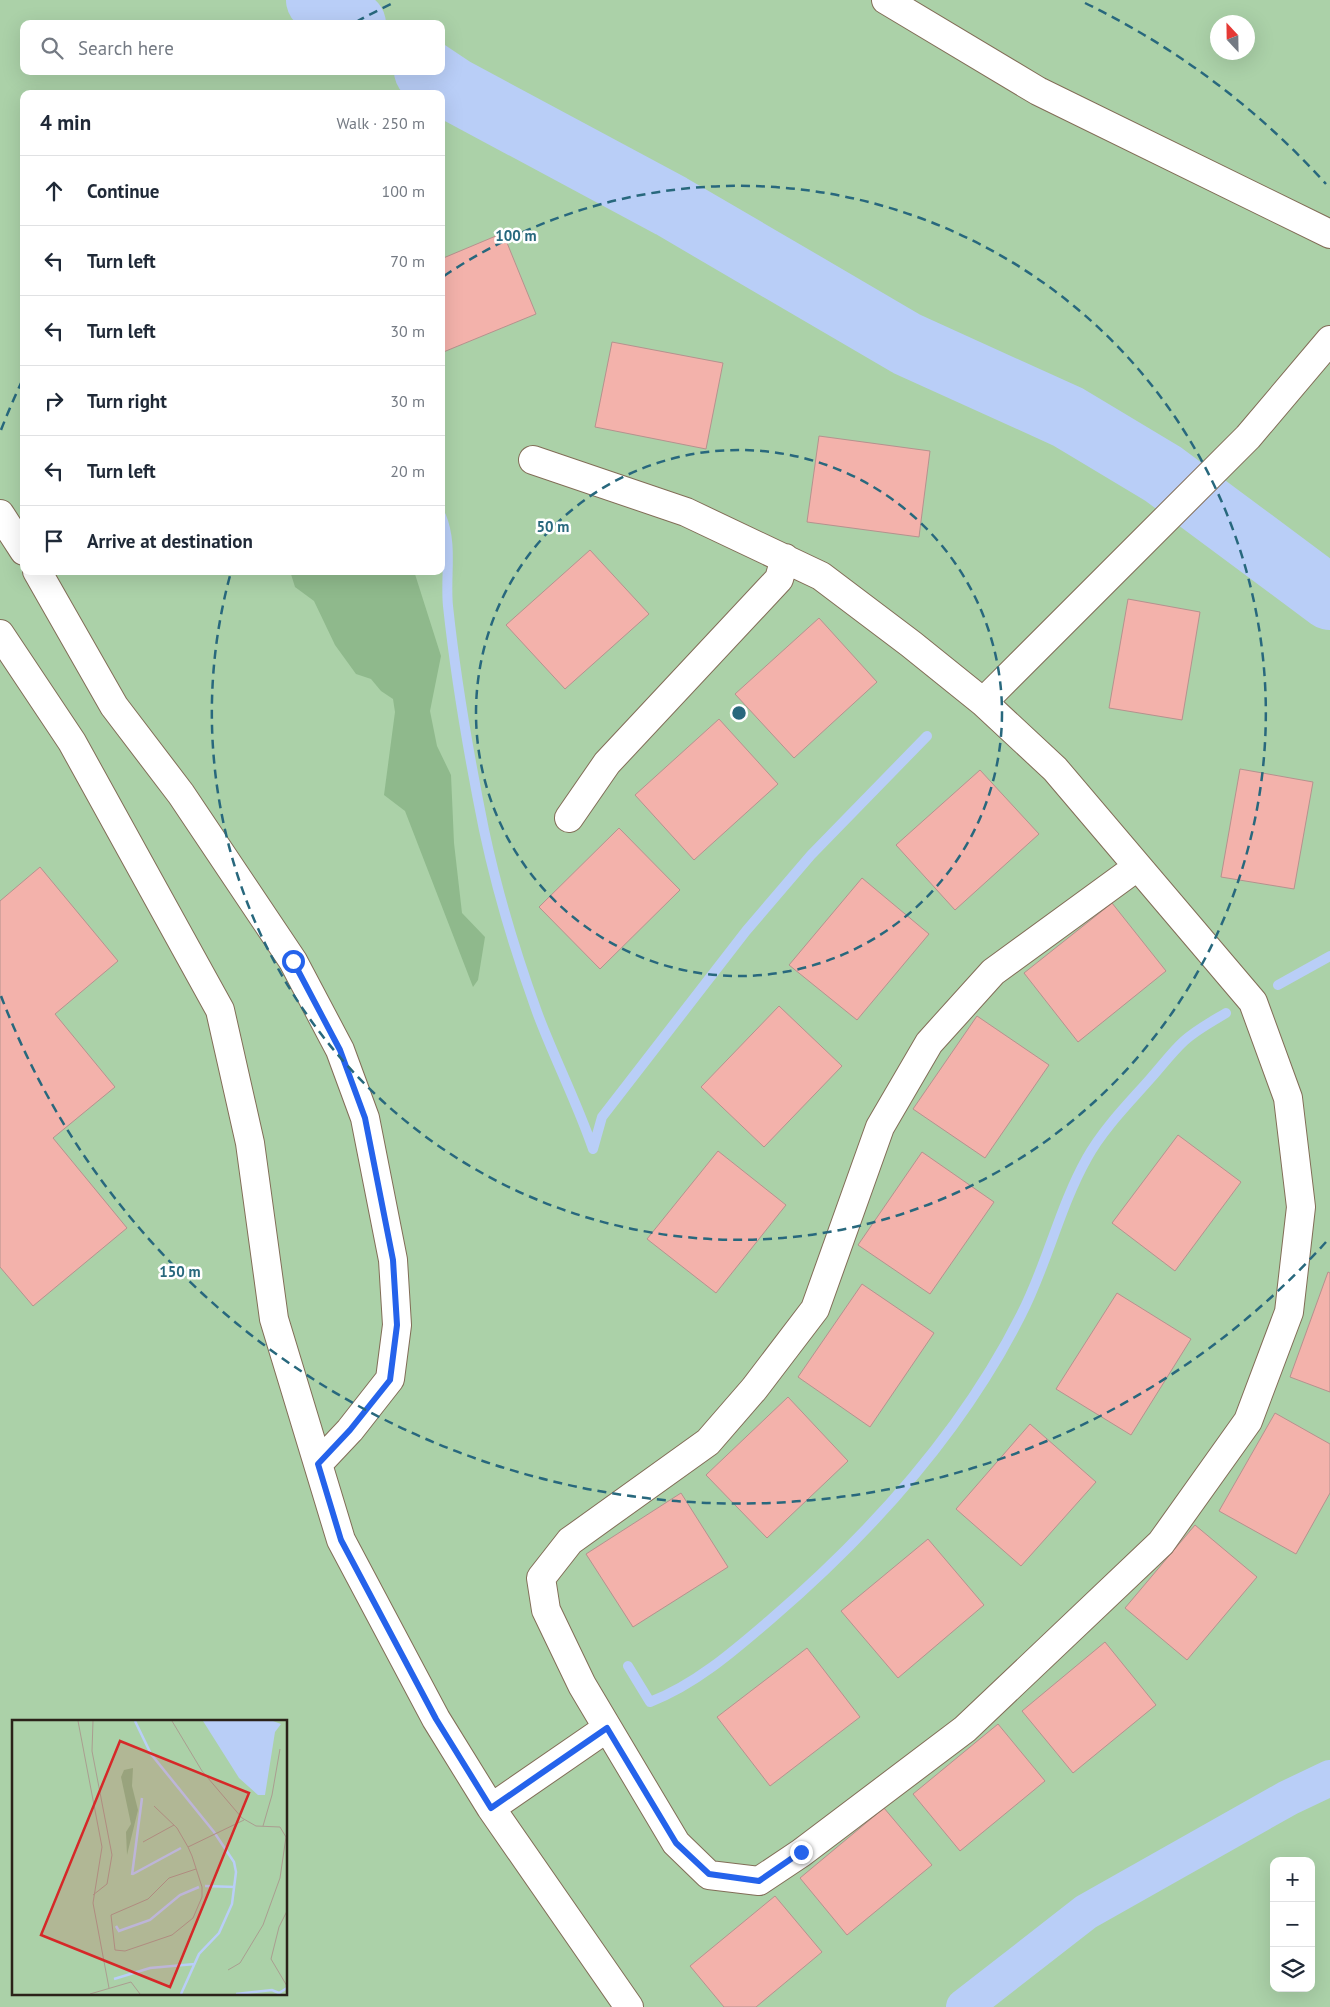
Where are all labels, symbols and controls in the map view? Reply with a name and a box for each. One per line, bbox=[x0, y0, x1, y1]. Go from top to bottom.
north arrow bbox=[1210, 15, 1255, 60]
search box bbox=[20, 20, 445, 75]
icon: search bbox=[38, 34, 66, 62]
text: Search here bbox=[78, 36, 174, 60]
text: 4 min bbox=[40, 109, 91, 136]
text: Walk · 250 m bbox=[336, 113, 425, 133]
icon: ahead bbox=[40, 177, 68, 205]
text: Continue bbox=[87, 179, 159, 203]
text: 100 m bbox=[382, 181, 425, 201]
text: 100 m bbox=[495, 226, 537, 245]
icon: left bbox=[40, 247, 68, 275]
text: Turn left bbox=[87, 249, 156, 273]
text: 70 m bbox=[390, 251, 425, 271]
icon: left bbox=[40, 317, 68, 345]
text: Turn left bbox=[87, 319, 156, 343]
text: 30 m bbox=[390, 321, 425, 341]
icon: right bbox=[40, 387, 68, 415]
text: Turn right bbox=[87, 389, 167, 413]
text: 30 m bbox=[390, 391, 425, 411]
icon: left bbox=[40, 457, 68, 485]
text: Turn left bbox=[87, 459, 156, 483]
text: 20 m bbox=[390, 461, 425, 481]
text: 50 m bbox=[537, 517, 569, 536]
icon: arrive bbox=[40, 527, 68, 555]
text: Arrive at destination bbox=[87, 529, 253, 553]
centre of rings bbox=[730, 704, 748, 722]
route start bbox=[282, 950, 305, 973]
text: 150 m bbox=[159, 1262, 201, 1281]
inset map bbox=[12, 1720, 288, 1994]
route end bbox=[790, 1841, 813, 1864]
map controls bbox=[1270, 1857, 1315, 1992]
button: + bbox=[1270, 1857, 1315, 1902]
button: − bbox=[1270, 1902, 1315, 1947]
button: layers bbox=[1270, 1947, 1315, 1992]

